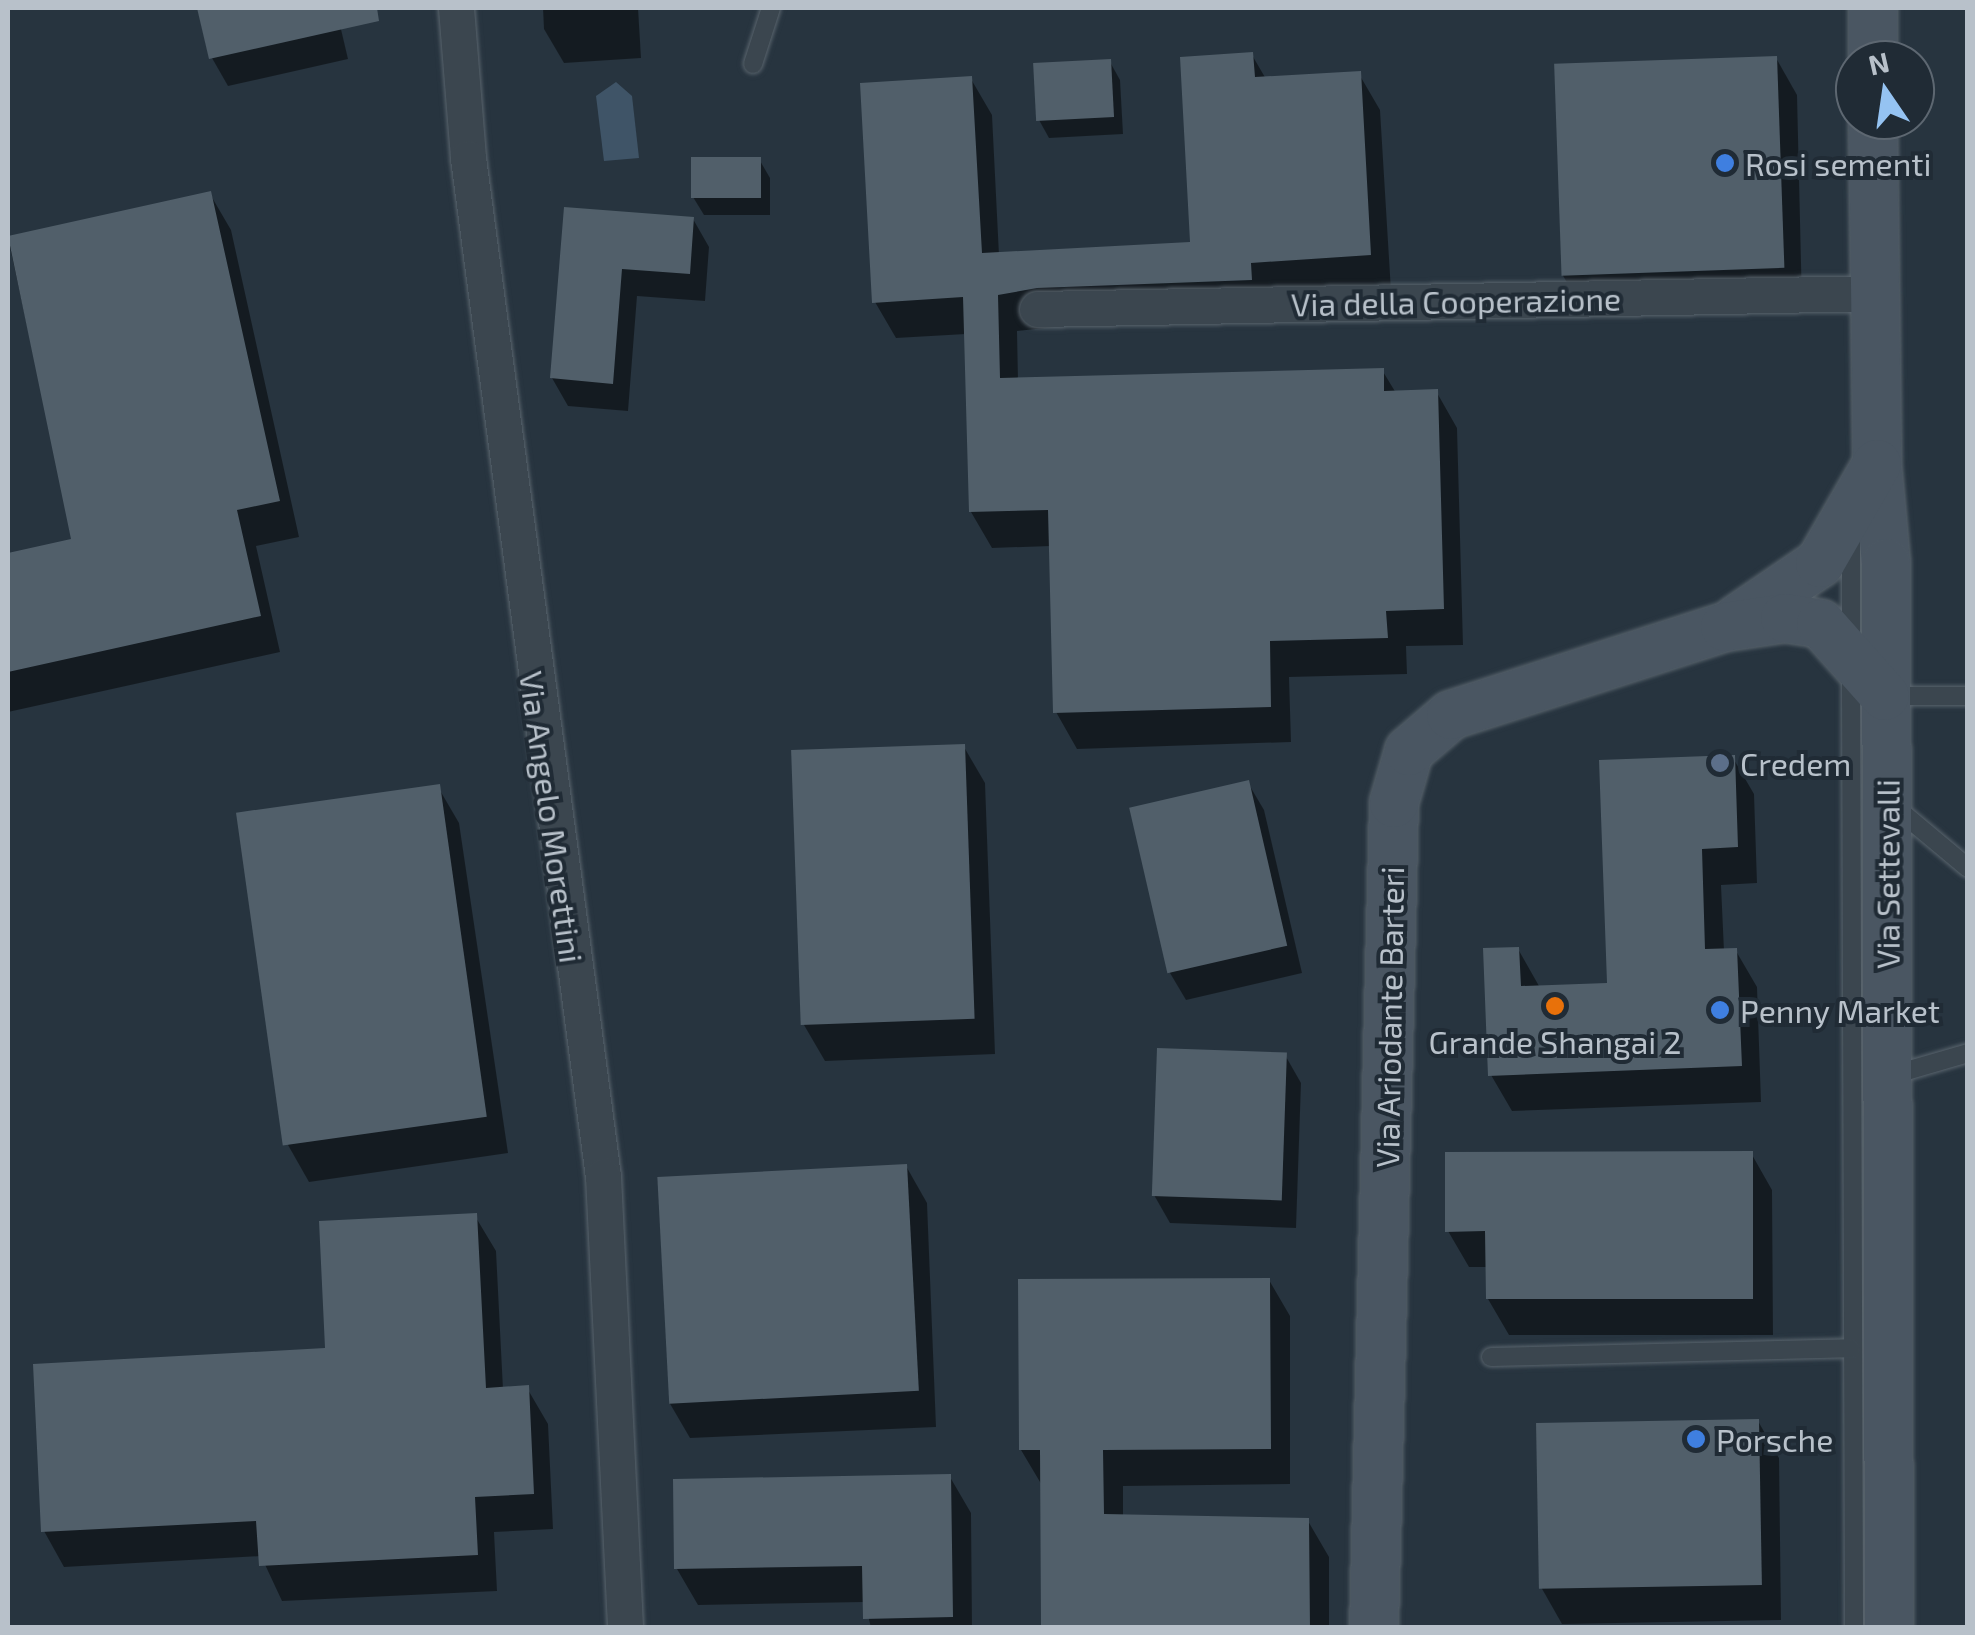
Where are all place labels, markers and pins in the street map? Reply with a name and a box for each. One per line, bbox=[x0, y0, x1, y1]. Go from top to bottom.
place label: Rosi sementi bbox=[1745, 144, 1931, 182]
marker: Rosi sementi bbox=[1714, 152, 1736, 174]
place label: Credem bbox=[1740, 744, 1851, 782]
marker: Credem bbox=[1709, 752, 1731, 774]
place label: Penny Market bbox=[1740, 991, 1941, 1029]
marker: Grande Shangai 2 bbox=[1544, 995, 1566, 1017]
marker: Penny Market bbox=[1709, 999, 1731, 1021]
place label: Grande Shangai 2 bbox=[1429, 1022, 1681, 1060]
place label: Porsche bbox=[1716, 1420, 1833, 1458]
marker: Porsche bbox=[1685, 1428, 1707, 1450]

